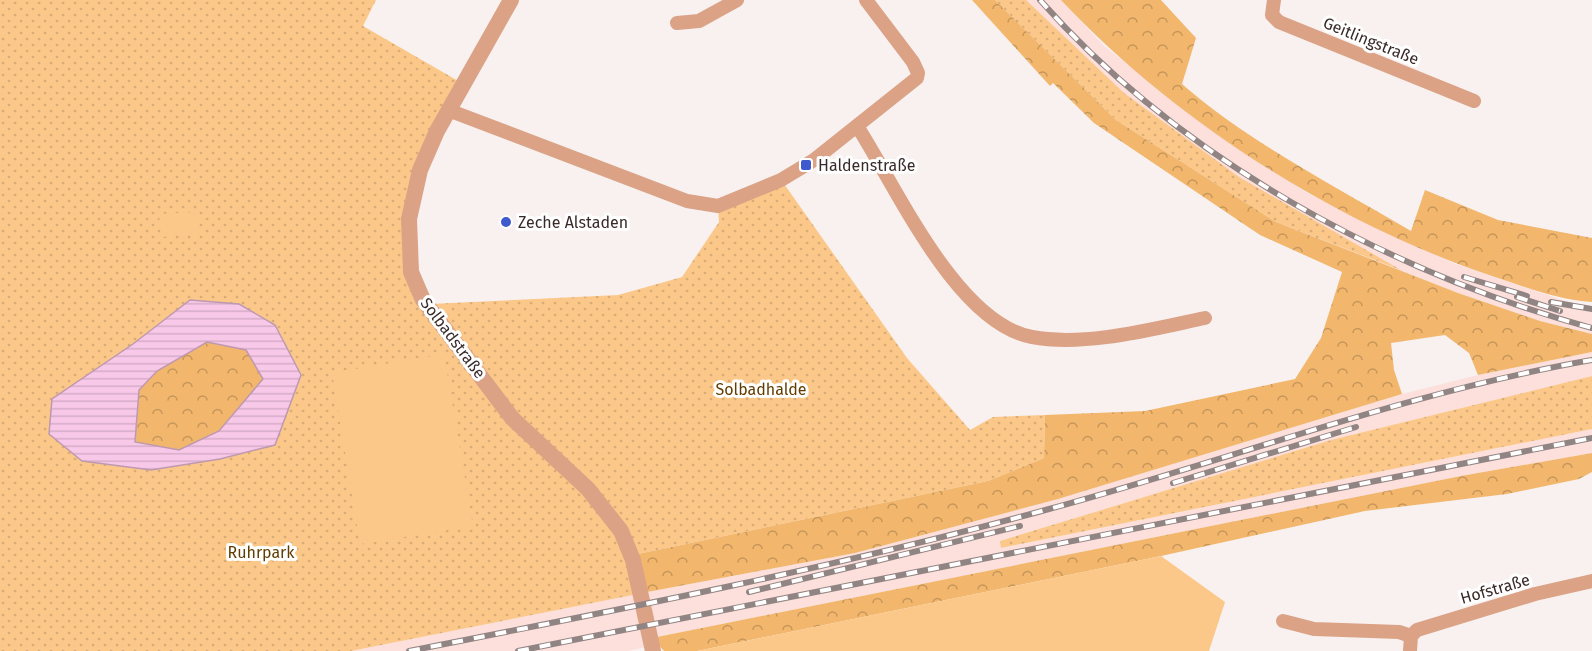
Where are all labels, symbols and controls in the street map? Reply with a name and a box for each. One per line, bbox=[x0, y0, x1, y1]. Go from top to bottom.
street label: Geitlingstraße bbox=[1320, 13, 1422, 69]
place label: Haldenstraße bbox=[818, 156, 915, 175]
marker: Haldenstraße bbox=[799, 158, 813, 172]
place label: Zeche Alstaden bbox=[518, 213, 628, 232]
marker: Zeche Alstaden bbox=[499, 215, 513, 229]
street label: Solbadstraße bbox=[416, 294, 490, 382]
park label: Solbadhalde bbox=[715, 380, 807, 399]
park label: Ruhrpark bbox=[228, 543, 295, 562]
street label: Hofstraße bbox=[1458, 570, 1532, 608]

